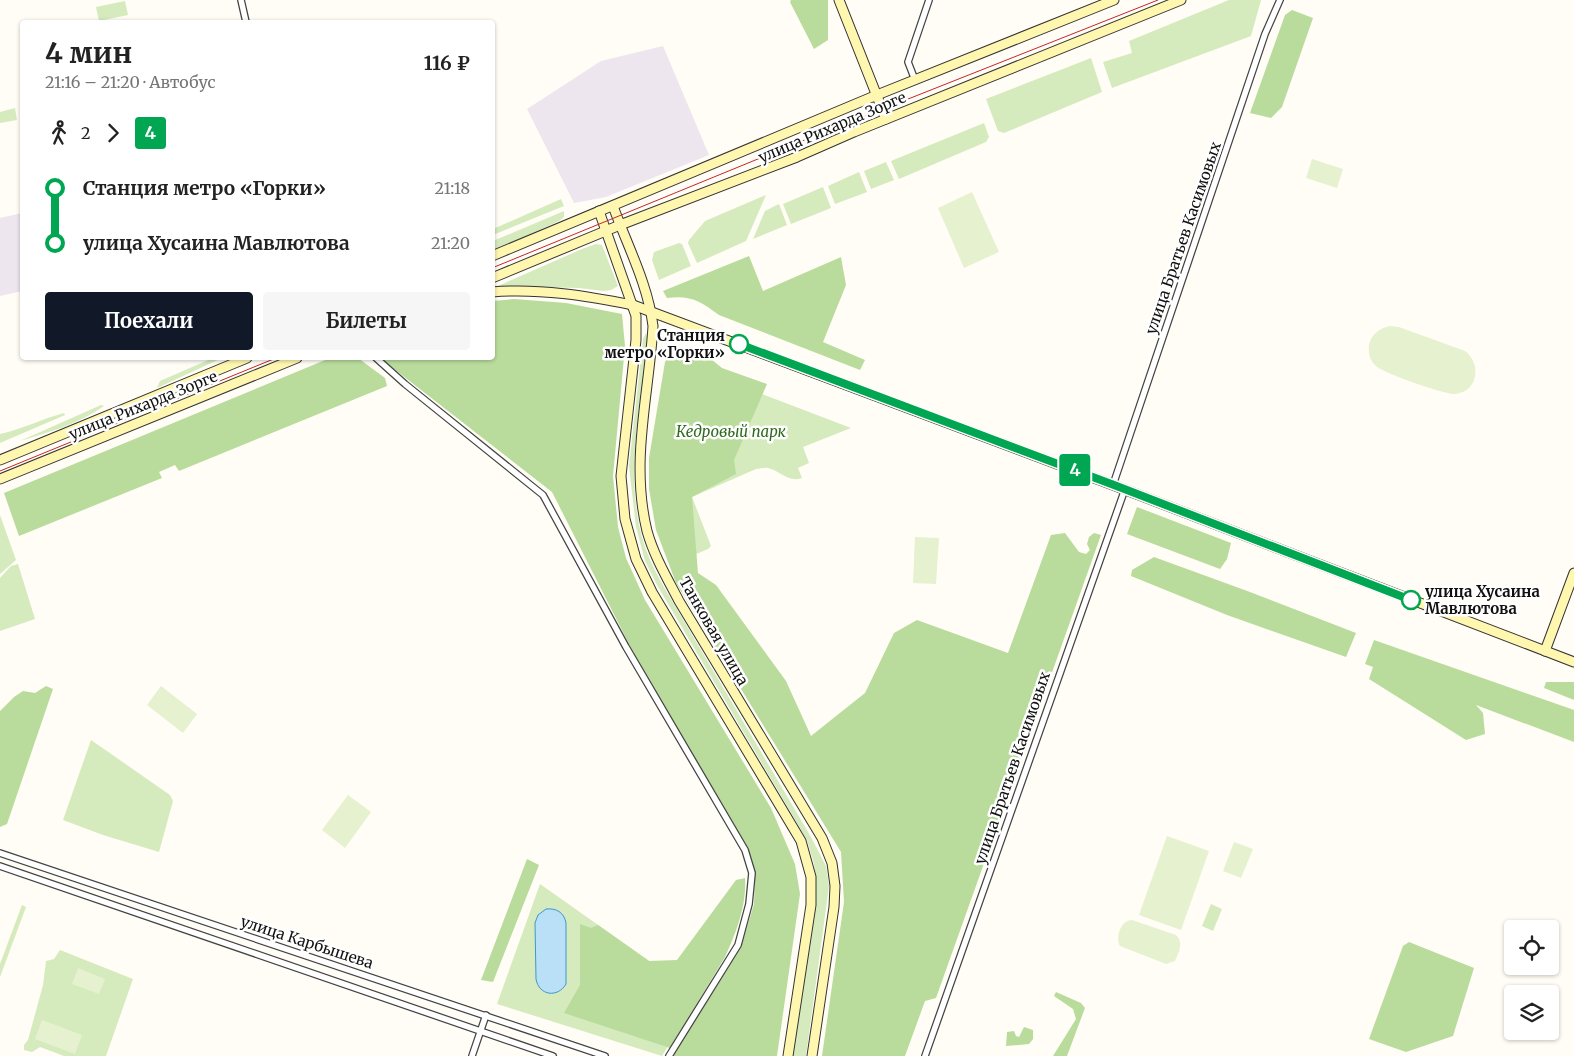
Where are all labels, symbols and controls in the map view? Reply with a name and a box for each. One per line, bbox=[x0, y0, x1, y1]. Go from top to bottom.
text: 4 мин bbox=[45, 35, 132, 71]
text: 116 ₽ bbox=[424, 51, 470, 75]
text: 21:16 – 21:20 · Автобус bbox=[45, 72, 216, 92]
street label: улица Рихарда Зорге bbox=[755, 87, 909, 167]
icon: walk bbox=[45, 119, 73, 147]
icon: forward bbox=[99, 119, 127, 147]
text: 4 bbox=[145, 121, 156, 144]
text: 2 bbox=[81, 123, 91, 143]
street label: улица Братьев Касимовых bbox=[1141, 139, 1225, 337]
text: Станция метро «Горки» bbox=[83, 176, 326, 200]
text: 21:18 bbox=[435, 178, 470, 198]
text: улица Хусаина Мавлютова bbox=[83, 231, 350, 255]
text: 21:20 bbox=[431, 233, 470, 253]
button: Поехали bbox=[45, 292, 253, 350]
button: Билеты bbox=[263, 292, 470, 350]
place label: Станция метро «Горки» bbox=[605, 326, 725, 362]
marker: Станция метро «Горки» bbox=[729, 334, 749, 354]
street label: улица Рихарда Зорге bbox=[66, 366, 220, 444]
park label: Кедровый парк bbox=[676, 422, 787, 441]
line badge: 4 bbox=[1059, 454, 1091, 486]
text: 4 bbox=[1069, 458, 1081, 481]
street label: Танковая улица bbox=[675, 573, 753, 689]
place label: улица Хусаина Мавлютова bbox=[1425, 582, 1541, 618]
marker: улица Хусаина Мавлютова bbox=[1401, 590, 1421, 610]
street label: улица Братьев Касимовых bbox=[970, 669, 1054, 867]
street label: улица Карбышева bbox=[238, 912, 376, 972]
map controls bbox=[1504, 920, 1559, 1040]
button: locate bbox=[1504, 920, 1559, 975]
button: layers bbox=[1504, 985, 1559, 1040]

